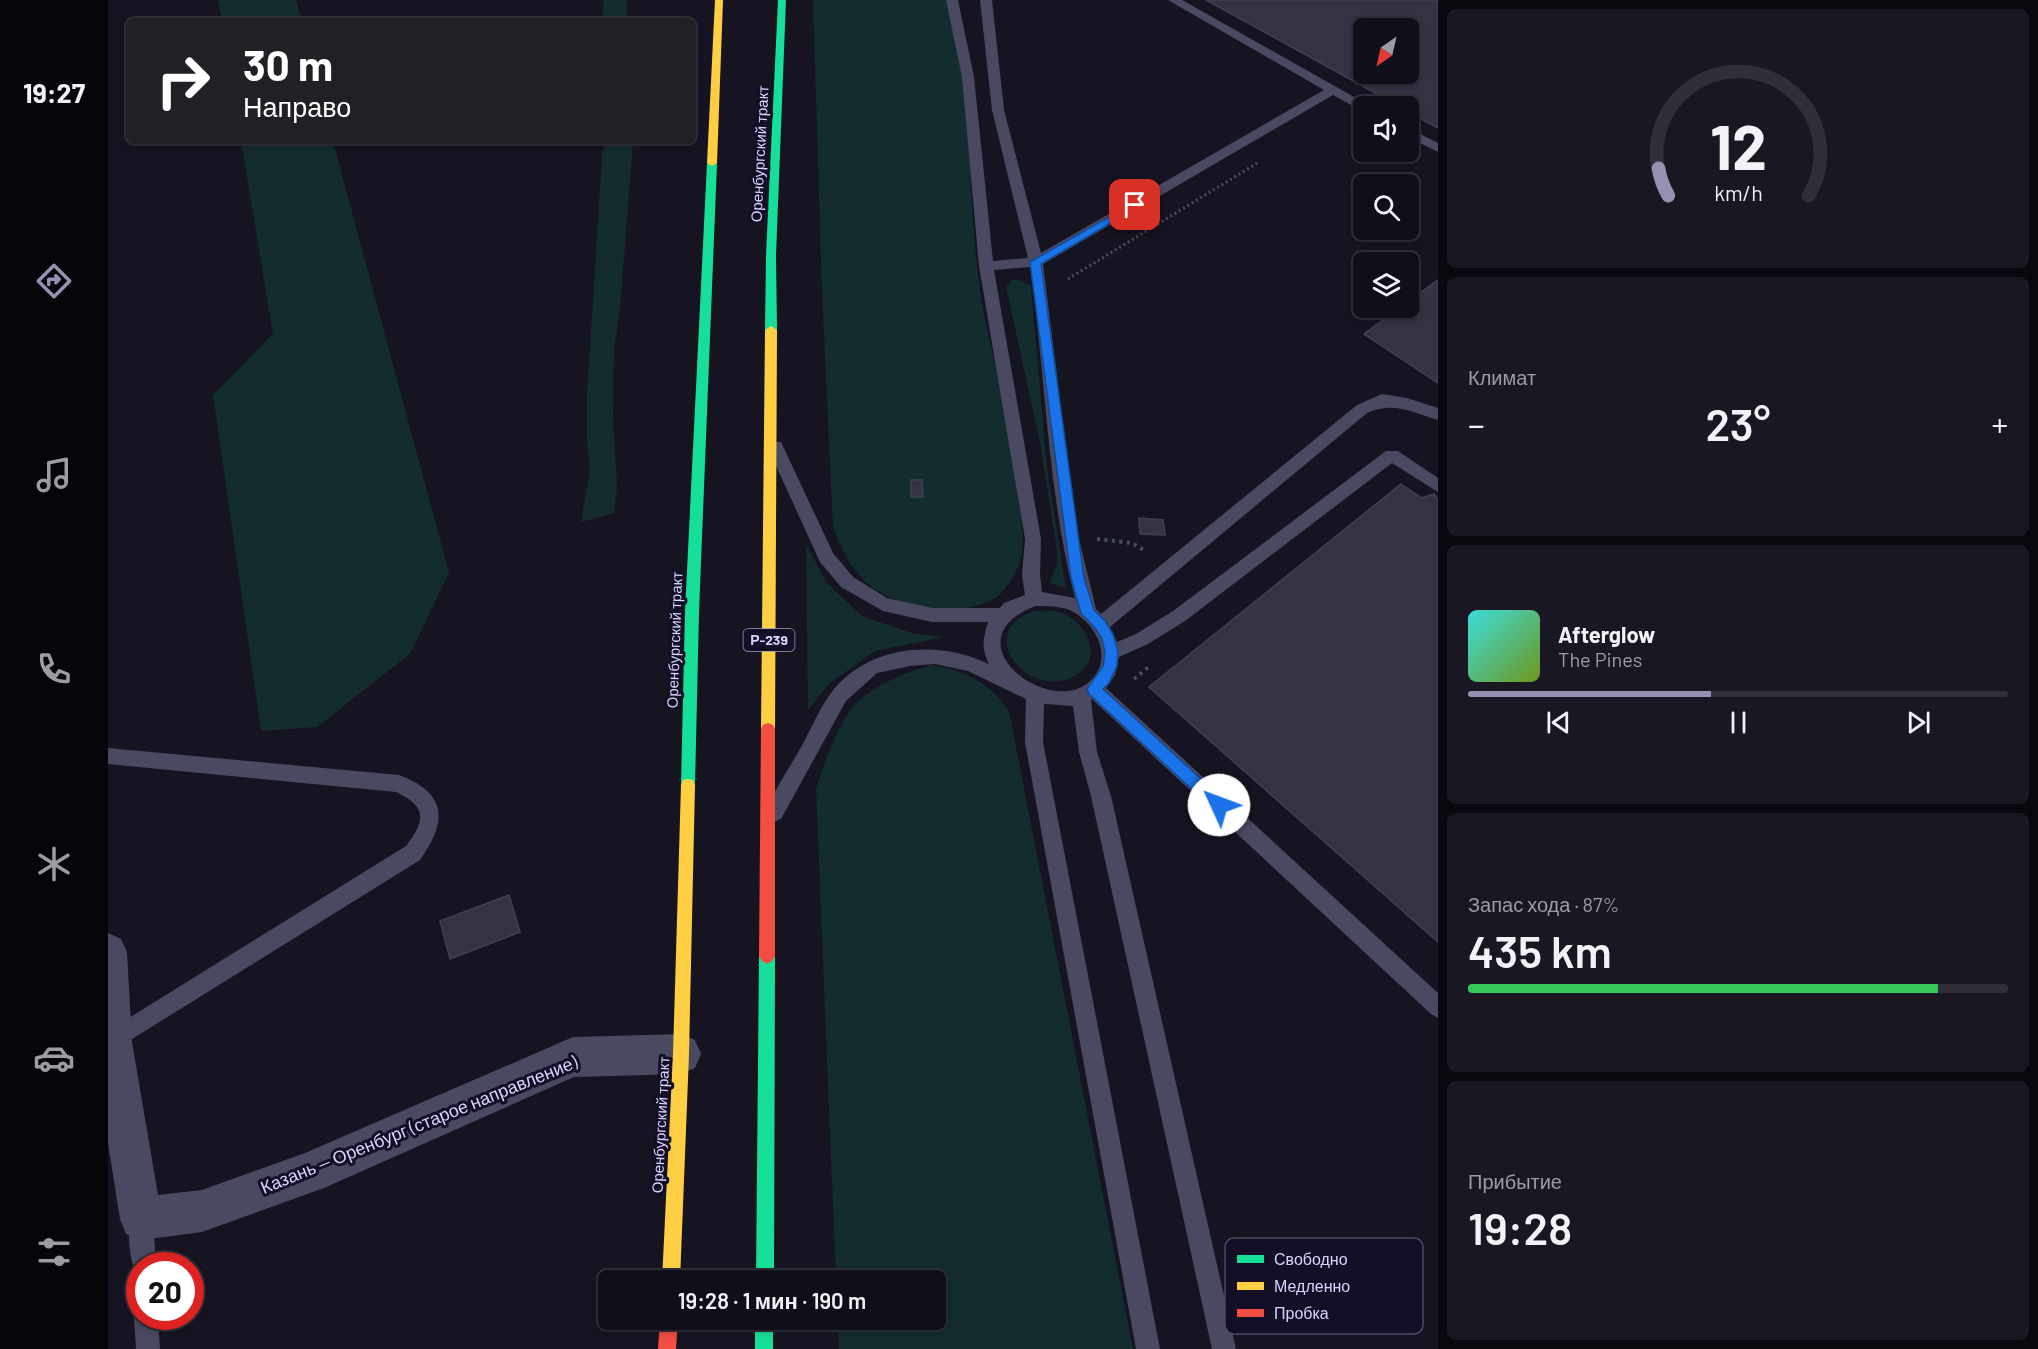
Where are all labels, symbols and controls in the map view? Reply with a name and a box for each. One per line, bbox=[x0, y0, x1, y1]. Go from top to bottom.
north arrow bbox=[1353, 18, 1419, 84]
map controls bbox=[1353, 18, 1419, 318]
text: 30 m bbox=[243, 39, 333, 89]
icon: right bbox=[144, 42, 222, 120]
text: 19:27 bbox=[23, 76, 85, 108]
street label: Оренбургский тракт bbox=[746, 85, 772, 223]
text: Направо bbox=[243, 90, 351, 122]
button: sound bbox=[1353, 96, 1419, 162]
text: 12 bbox=[1709, 108, 1767, 182]
button: search bbox=[1353, 174, 1419, 240]
pin bbox=[1109, 179, 1160, 230]
text: km/h bbox=[1714, 180, 1762, 205]
icon: arrive bbox=[1118, 188, 1151, 221]
button: layers bbox=[1353, 252, 1419, 318]
icon: directions bbox=[33, 260, 75, 302]
text: Климат bbox=[1468, 365, 1536, 389]
text: 23° bbox=[1705, 396, 1771, 450]
text: − bbox=[1468, 404, 1485, 444]
text: + bbox=[1992, 404, 2008, 444]
icon: music bbox=[33, 454, 75, 496]
street label: Оренбургский тракт bbox=[663, 571, 685, 709]
text: Afterglow bbox=[1558, 621, 1655, 647]
road number: Р-239 bbox=[744, 629, 794, 651]
text: The Pines bbox=[1558, 647, 1642, 671]
icon: phone bbox=[33, 648, 75, 690]
icon: previous bbox=[1542, 706, 1575, 739]
icon: pause bbox=[1722, 706, 1755, 739]
icon: next bbox=[1902, 706, 1935, 739]
position arrow bbox=[1187, 773, 1251, 837]
icon: climate bbox=[33, 843, 75, 885]
text: Запас хода · 87% bbox=[1468, 892, 1619, 916]
text: 435 km bbox=[1468, 923, 1612, 977]
icon: car bbox=[33, 1037, 75, 1079]
street label: Казань — Оренбург (старое направление) bbox=[257, 1050, 581, 1198]
street label: Оренбургский тракт bbox=[647, 1056, 673, 1194]
text: Прибытие bbox=[1468, 1169, 1562, 1193]
text: 19:28 bbox=[1468, 1200, 1572, 1254]
icon: filters bbox=[33, 1231, 75, 1273]
legend bbox=[1225, 1238, 1423, 1334]
text: Свободно bbox=[1274, 1249, 1348, 1268]
speed limit sign: 20 bbox=[126, 1252, 204, 1330]
text: Медленно bbox=[1274, 1276, 1350, 1295]
text: 19:28 · 1 мин · 190 m bbox=[678, 1287, 866, 1313]
text: Пробка bbox=[1274, 1303, 1329, 1322]

